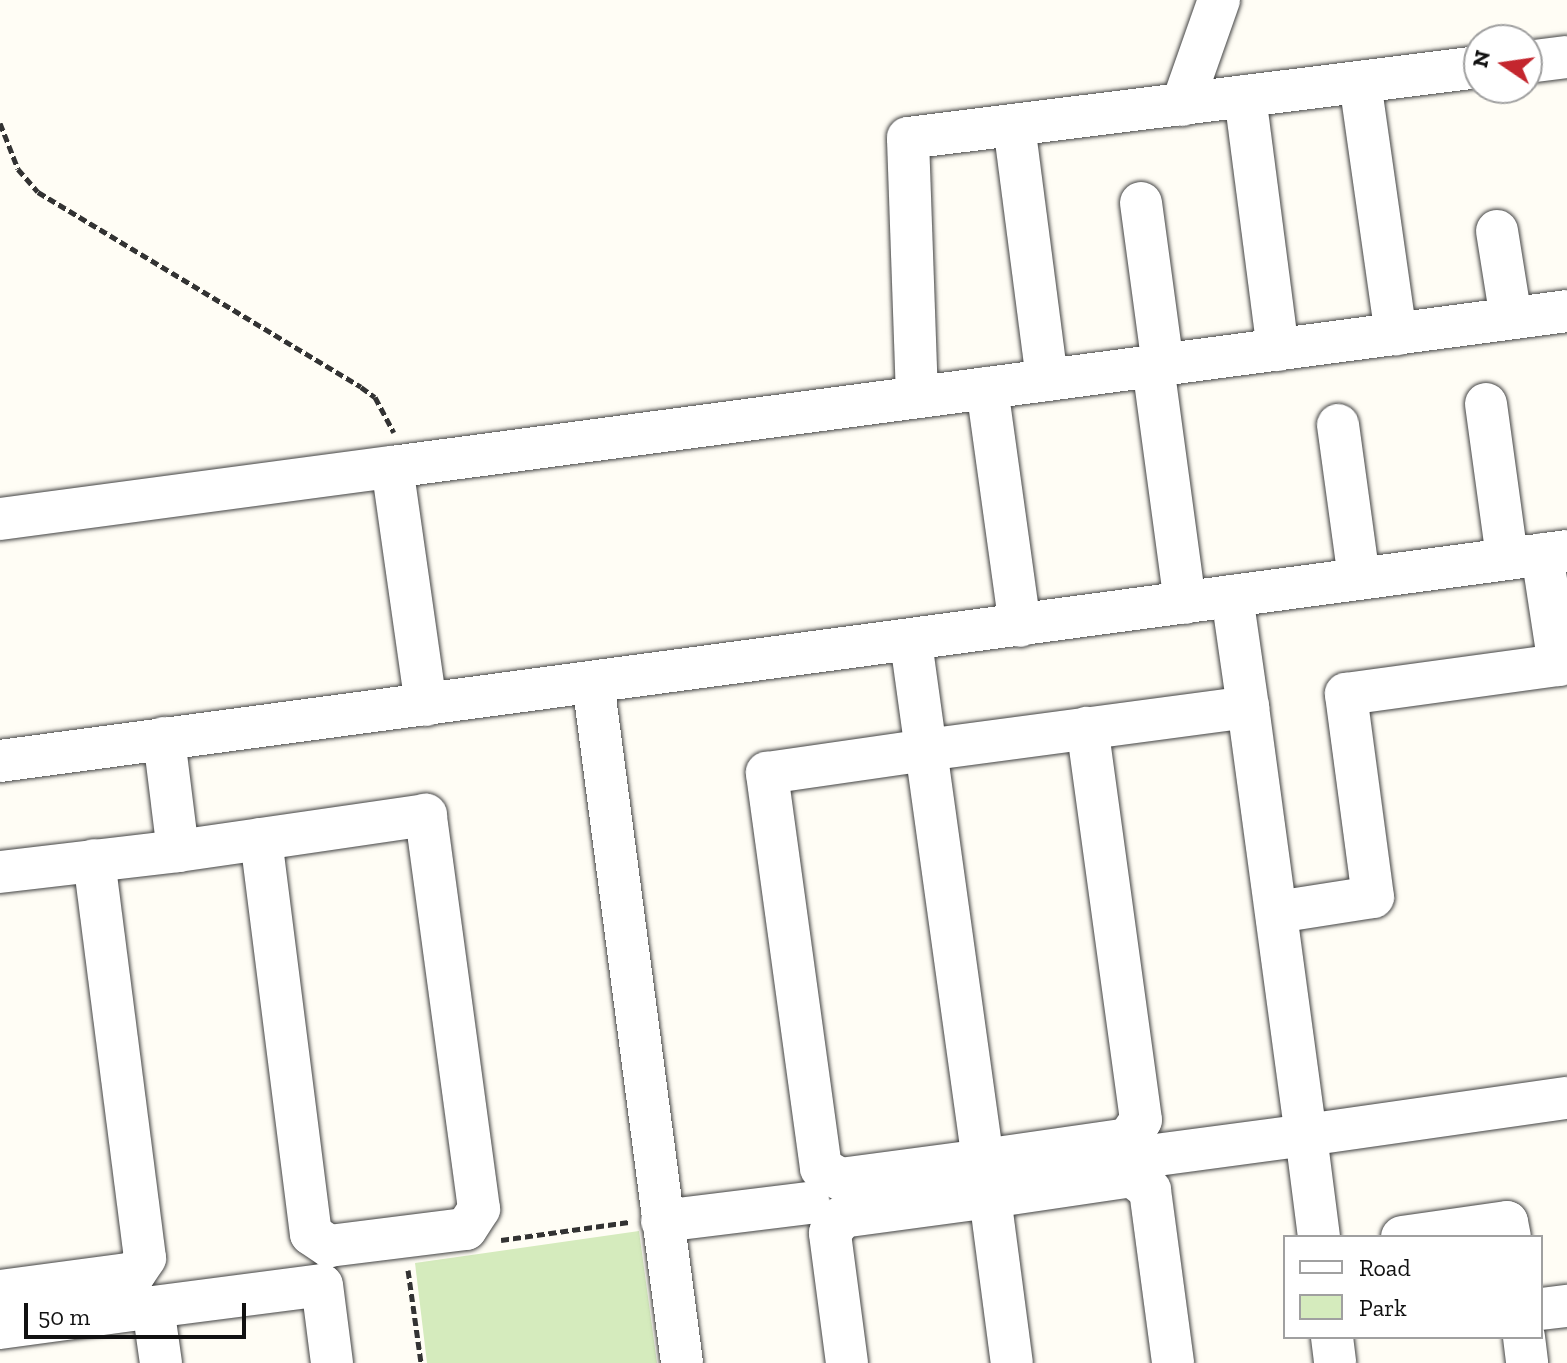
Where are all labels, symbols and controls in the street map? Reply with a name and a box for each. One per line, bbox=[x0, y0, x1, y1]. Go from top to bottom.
north arrow bbox=[1463, 24, 1543, 104]
text: N bbox=[1466, 48, 1496, 70]
legend bbox=[1283, 1235, 1543, 1339]
text: Road bbox=[1359, 1253, 1411, 1282]
scale bar bbox=[28, 1287, 250, 1337]
text: Park bbox=[1359, 1293, 1407, 1322]
text: 50 m bbox=[38, 1302, 90, 1331]

